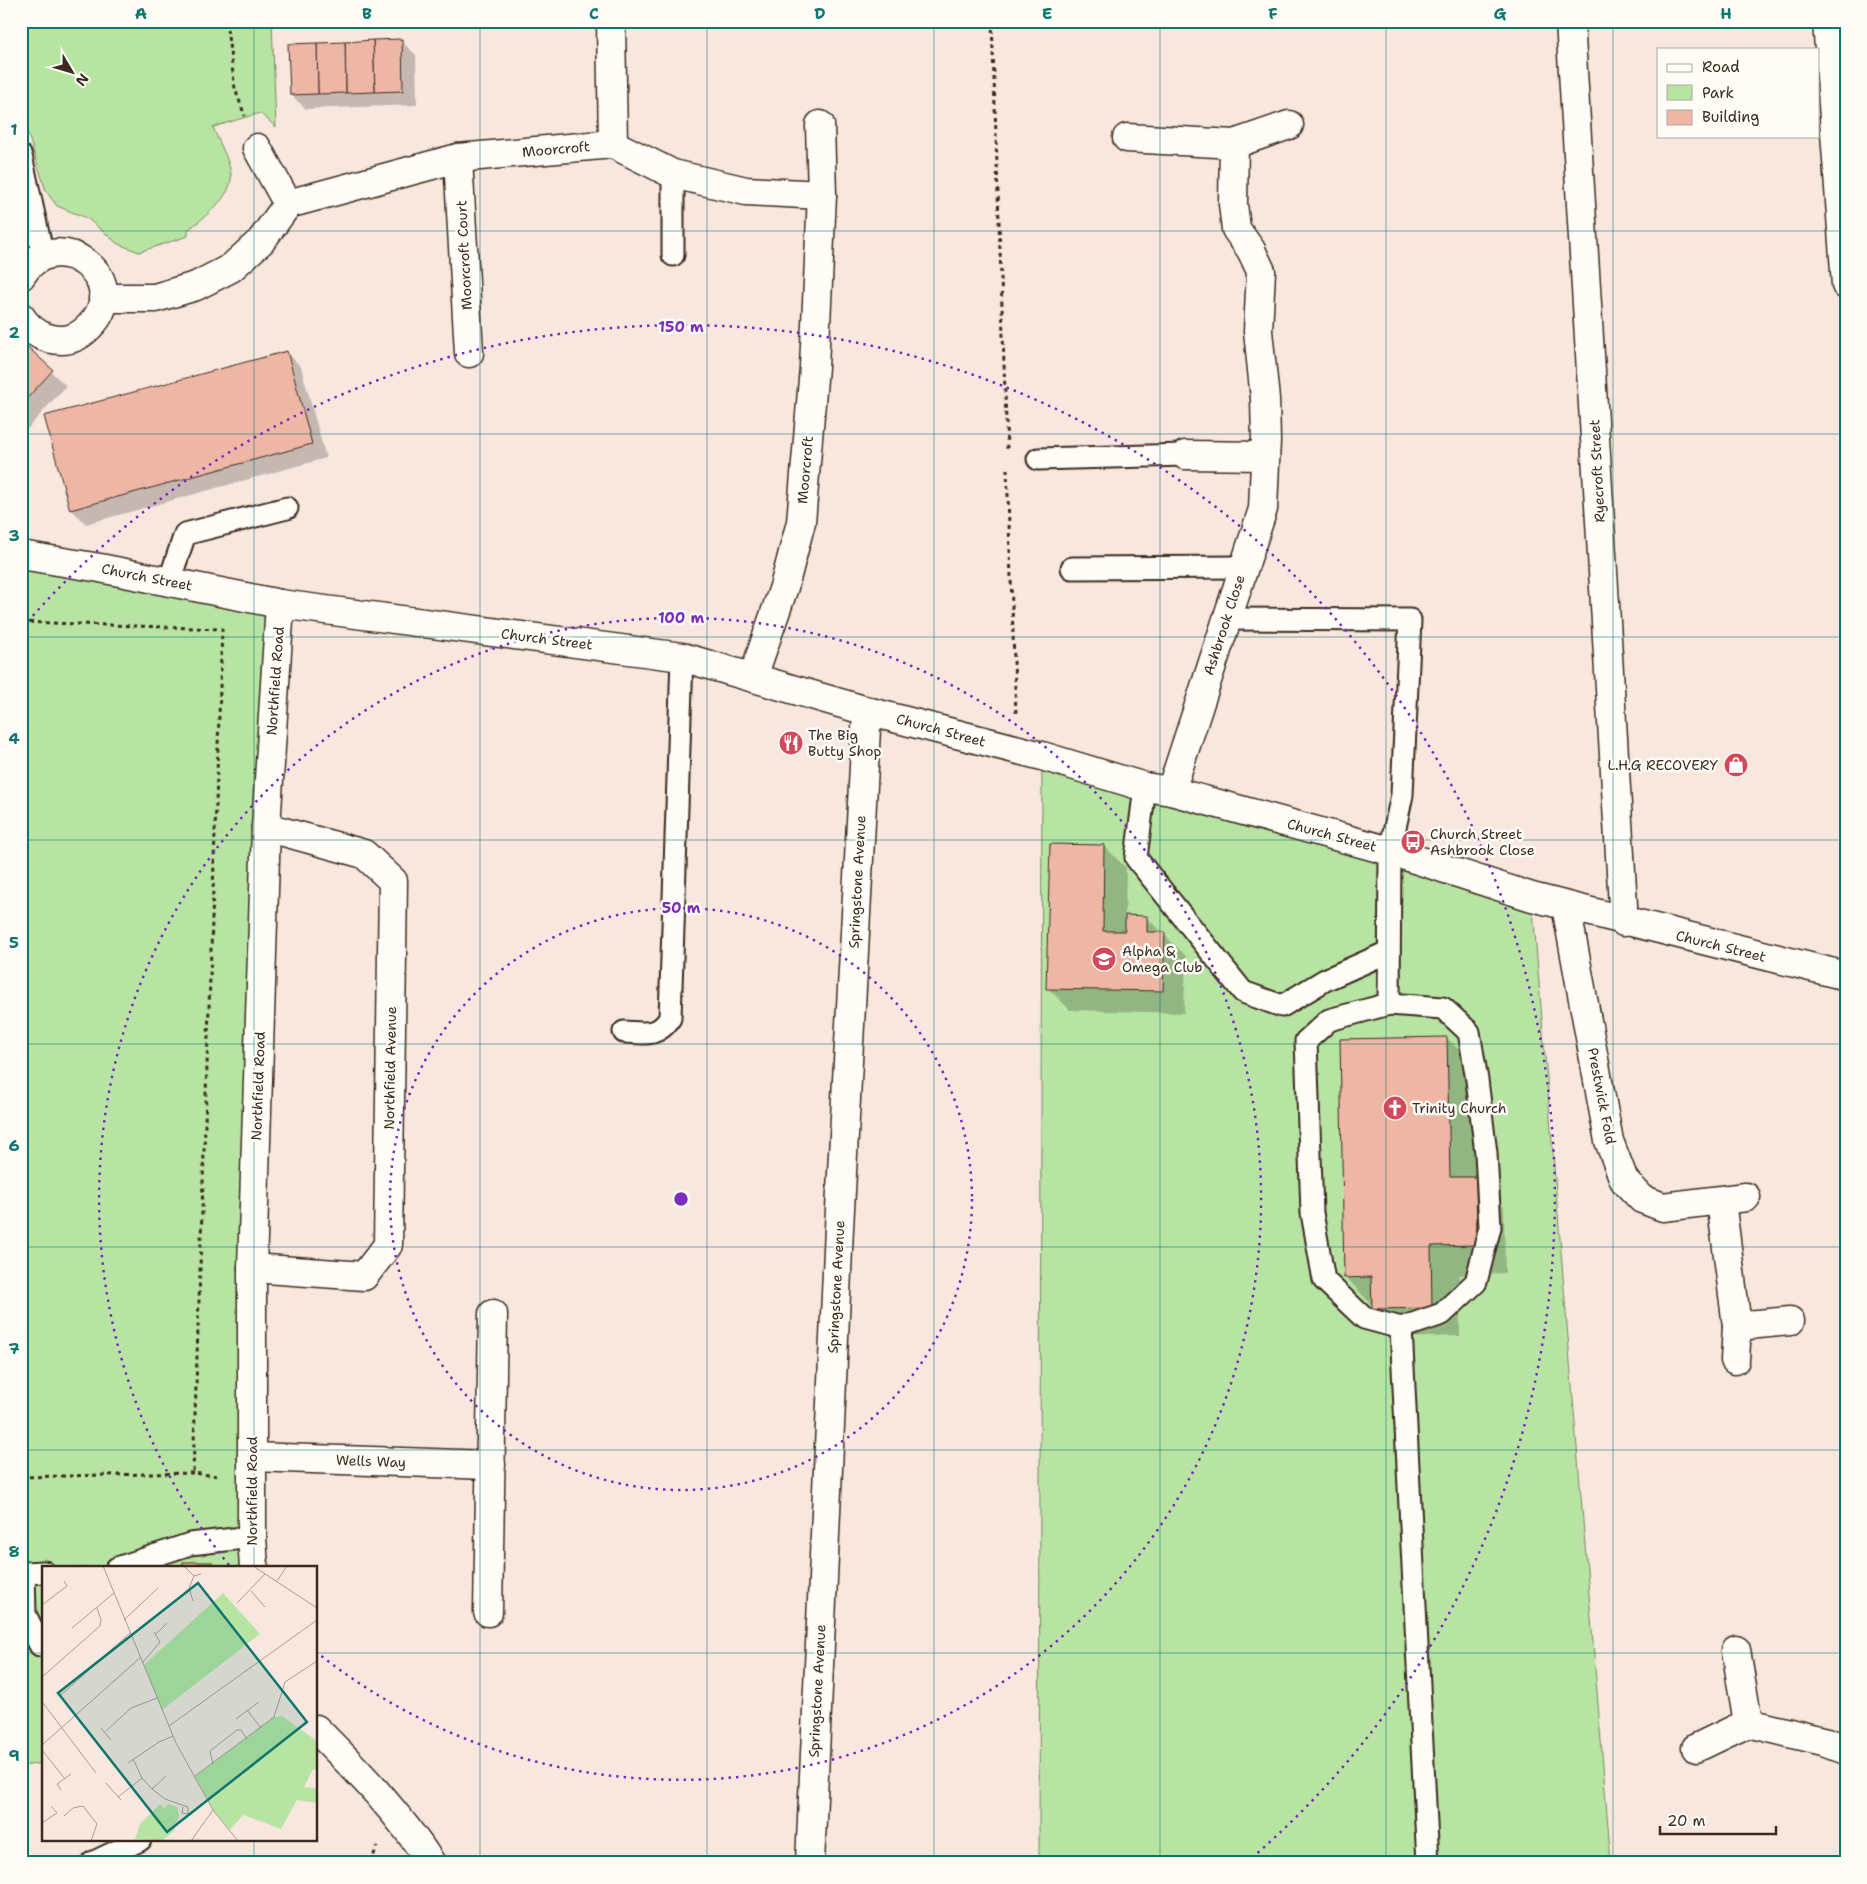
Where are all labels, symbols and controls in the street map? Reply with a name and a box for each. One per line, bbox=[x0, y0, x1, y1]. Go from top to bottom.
text: A bbox=[135, 3, 147, 24]
text: B bbox=[362, 3, 372, 24]
text: C bbox=[589, 3, 599, 24]
text: D bbox=[814, 3, 826, 24]
text: E bbox=[1042, 3, 1052, 24]
text: F bbox=[1268, 3, 1278, 24]
text: G bbox=[1494, 3, 1507, 24]
text: H bbox=[1720, 3, 1732, 24]
north arrow bbox=[48, 48, 98, 98]
legend bbox=[1657, 48, 1820, 138]
text: Road bbox=[1702, 57, 1740, 77]
text: N bbox=[72, 70, 93, 90]
text: Park bbox=[1702, 83, 1734, 103]
text: Building bbox=[1702, 107, 1759, 127]
text: 1 bbox=[10, 119, 18, 140]
street label: Moorcroft bbox=[521, 137, 591, 161]
street label: Moorcroft Court bbox=[452, 200, 476, 310]
text: 150 m bbox=[658, 317, 704, 337]
text: 2 bbox=[8, 322, 20, 343]
street label: Ryecroft Street bbox=[1585, 419, 1609, 523]
street label: Moorcroft bbox=[793, 435, 817, 505]
text: 3 bbox=[8, 525, 20, 546]
street label: Church Street bbox=[100, 559, 194, 595]
street label: Ashbrook Close bbox=[1199, 572, 1249, 678]
text: 100 m bbox=[658, 608, 704, 628]
street label: Church Street bbox=[500, 624, 594, 654]
street label: Northfield Road bbox=[262, 626, 288, 736]
street label: Church Street bbox=[894, 709, 988, 751]
place label: The Big Butty Shop bbox=[808, 726, 881, 760]
text: 4 bbox=[8, 728, 20, 749]
restaurant icon: The Big Butty Shop bbox=[778, 730, 804, 756]
shop icon: L.H.G RECOVERY bbox=[1723, 752, 1749, 778]
place label: L.H.G RECOVERY bbox=[1608, 756, 1719, 774]
street label: Church Street bbox=[1285, 814, 1379, 856]
street label: Springstone Avenue bbox=[845, 815, 869, 949]
place label: Church Street Ashbrook Close bbox=[1430, 825, 1535, 859]
bus stop icon: Church Street Ashbrook Close bbox=[1400, 829, 1426, 855]
text: 50 m bbox=[662, 898, 701, 918]
street label: Church Street bbox=[1674, 926, 1768, 966]
text: 5 bbox=[9, 932, 19, 953]
place label: Alpha & Omega Club bbox=[1122, 942, 1203, 976]
school or university icon: Alpha & Omega Club bbox=[1091, 946, 1117, 972]
street label: Northfield Avenue bbox=[380, 1006, 400, 1130]
street label: Northfield Road bbox=[247, 1031, 269, 1141]
street label: Prestwick Fold bbox=[1584, 1046, 1620, 1146]
church icon: Trinity Church bbox=[1382, 1095, 1408, 1121]
place label: Trinity Church bbox=[1412, 1099, 1507, 1117]
text: 6 bbox=[8, 1135, 20, 1156]
centre of rings bbox=[672, 1190, 690, 1208]
street label: Springstone Avenue bbox=[824, 1220, 848, 1354]
text: 7 bbox=[8, 1338, 20, 1359]
street label: Northfield Road bbox=[243, 1436, 261, 1546]
street label: Wells Way bbox=[336, 1451, 406, 1471]
text: 8 bbox=[8, 1541, 20, 1562]
inset map bbox=[42, 1566, 318, 1842]
street label: Springstone Avenue bbox=[805, 1624, 829, 1758]
text: 9 bbox=[8, 1745, 20, 1766]
scale bar bbox=[1660, 1804, 1776, 1836]
text: 20 m bbox=[1667, 1811, 1706, 1831]

